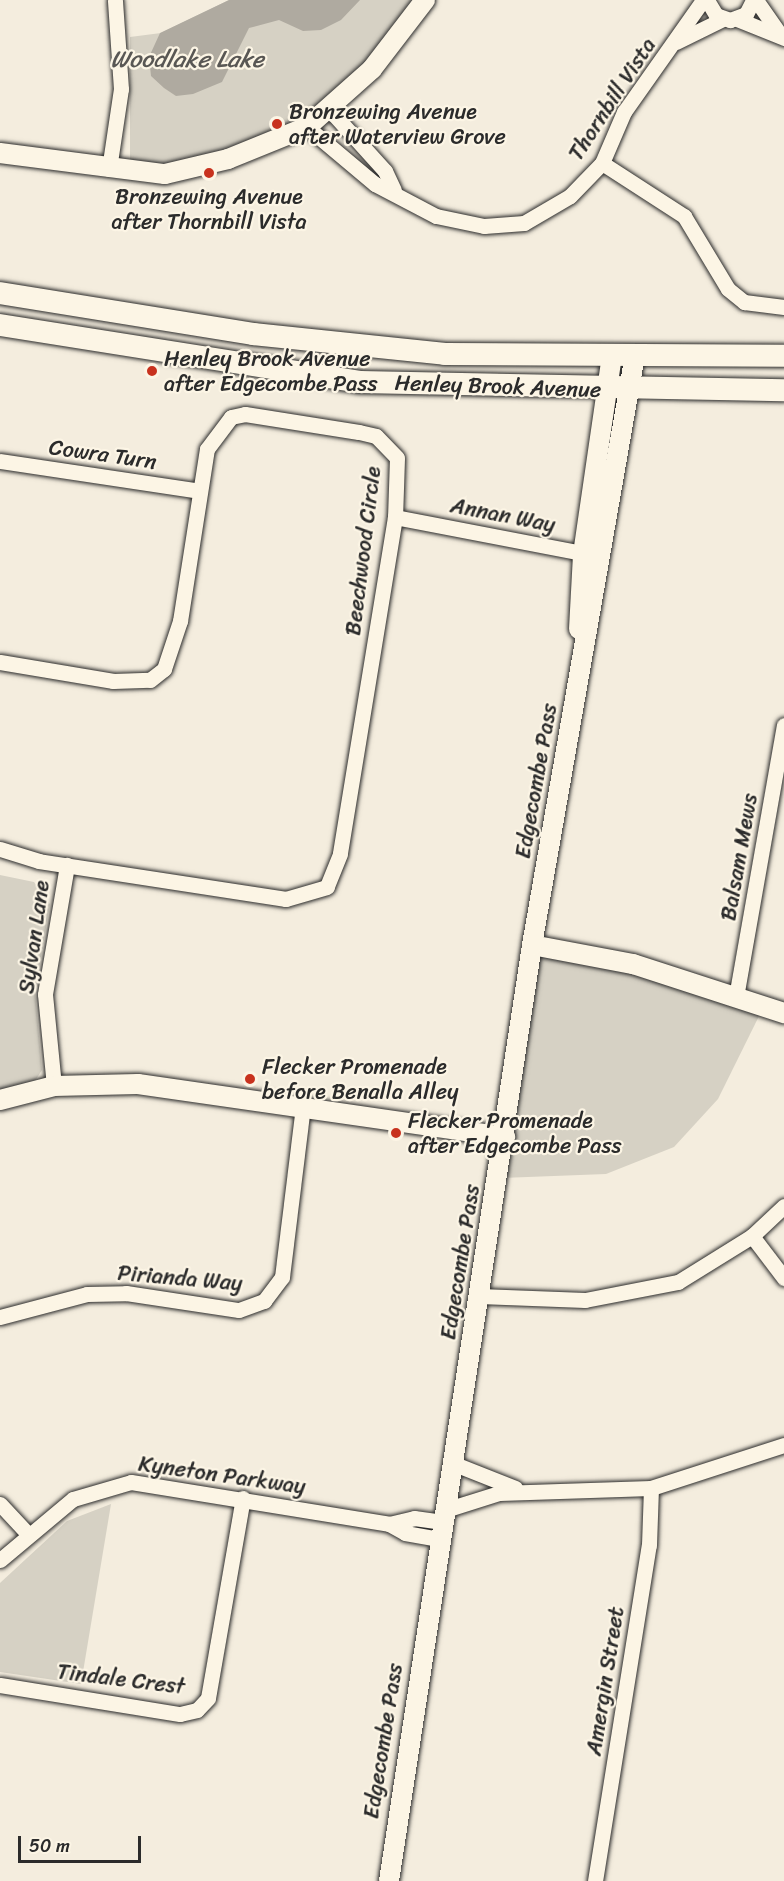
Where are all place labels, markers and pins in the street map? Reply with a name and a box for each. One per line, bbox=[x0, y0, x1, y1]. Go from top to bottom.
place label: Bronzewing Avenue after Waterview Grove bbox=[289, 98, 507, 150]
marker: Bronzewing Avenue after Waterview Grove bbox=[270, 117, 284, 131]
marker: Bronzewing Avenue after Thornbill Vista bbox=[202, 166, 216, 180]
place label: Bronzewing Avenue after Thornbill Vista bbox=[110, 183, 308, 234]
place label: Henley Brook Avenue after Edgecombe Pass bbox=[164, 345, 378, 396]
marker: Henley Brook Avenue after Edgecombe Pass bbox=[145, 364, 159, 378]
place label: Flecker Promenade before Benalla Alley bbox=[262, 1053, 458, 1104]
marker: Flecker Promenade before Benalla Alley bbox=[243, 1072, 257, 1086]
place label: Flecker Promenade after Edgecombe Pass bbox=[408, 1107, 622, 1158]
marker: Flecker Promenade after Edgecombe Pass bbox=[389, 1126, 403, 1140]

